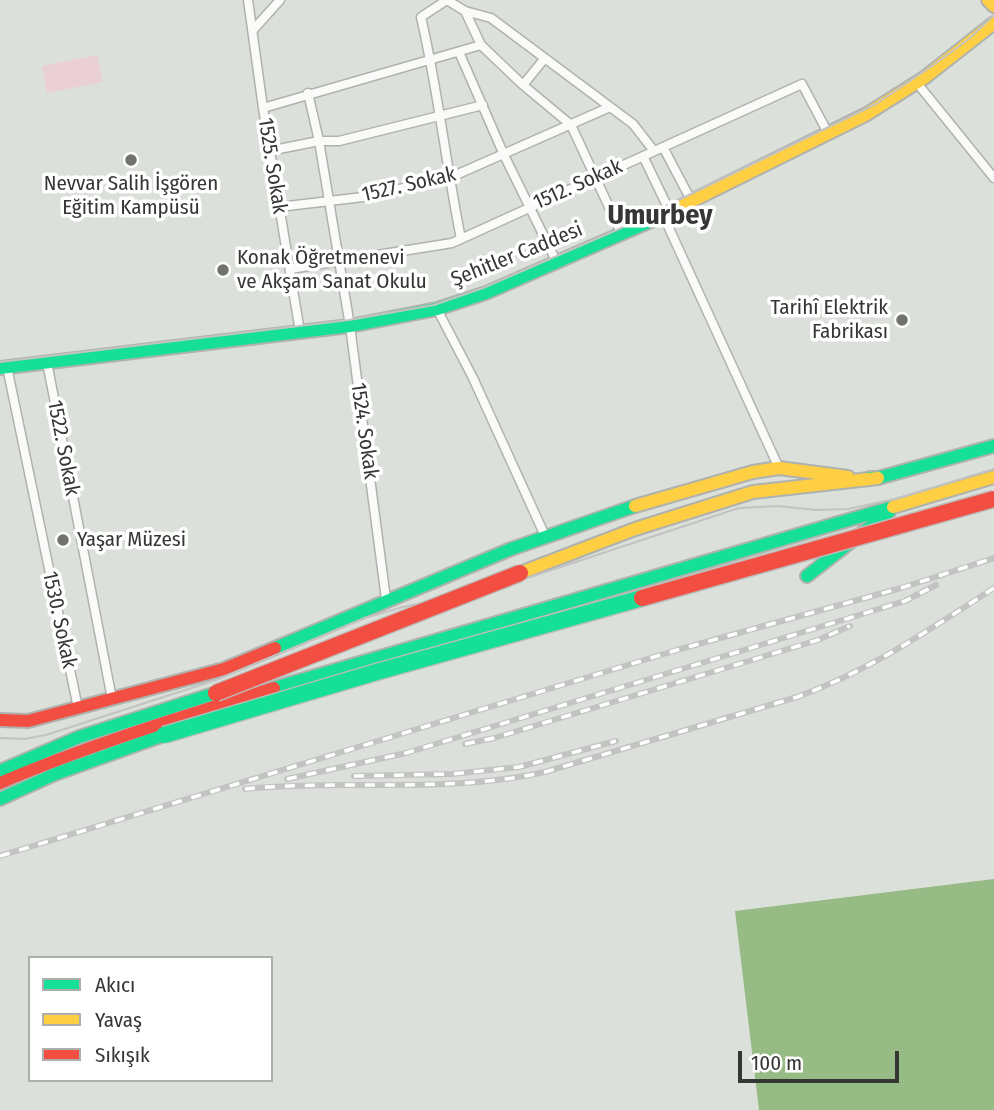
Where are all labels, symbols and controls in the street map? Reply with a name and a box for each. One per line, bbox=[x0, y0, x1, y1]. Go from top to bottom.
street label: 1525. Sokak bbox=[252, 116, 292, 216]
marker: Nevvar Salih İşgören Eğitim Kampüsü bbox=[123, 152, 139, 168]
street label: 1512. Sokak bbox=[530, 154, 626, 216]
street label: 1527. Sokak bbox=[360, 162, 458, 208]
place label: Nevvar Salih İşgören Eğitim Kampüsü bbox=[44, 171, 218, 221]
district label: Umurbey bbox=[607, 199, 713, 233]
street label: Şehitler Caddesi bbox=[447, 217, 587, 293]
place label: Konak Öğretmenevi ve Akşam Sanat Okulu bbox=[237, 245, 427, 295]
marker: Konak Öğretmenevi ve Akşam Sanat Okulu bbox=[215, 262, 231, 278]
place label: Tarihî Elektrik Fabrikası bbox=[771, 295, 888, 345]
marker: Tarihî Elektrik Fabrikası bbox=[894, 312, 910, 328]
street label: 1524. Sokak bbox=[345, 381, 383, 481]
street label: 1522. Sokak bbox=[41, 398, 85, 498]
place label: Yaşar Müzesi bbox=[77, 527, 186, 553]
marker: Yaşar Müzesi bbox=[55, 532, 71, 548]
street label: 1530. Sokak bbox=[36, 569, 82, 671]
legend bbox=[28, 956, 273, 1082]
text: Akıcı bbox=[95, 972, 135, 998]
text: Yavaş bbox=[95, 1007, 142, 1033]
scale bar bbox=[742, 1036, 903, 1080]
text: Sıkışık bbox=[95, 1042, 150, 1068]
text: 100 m bbox=[751, 1050, 802, 1076]

